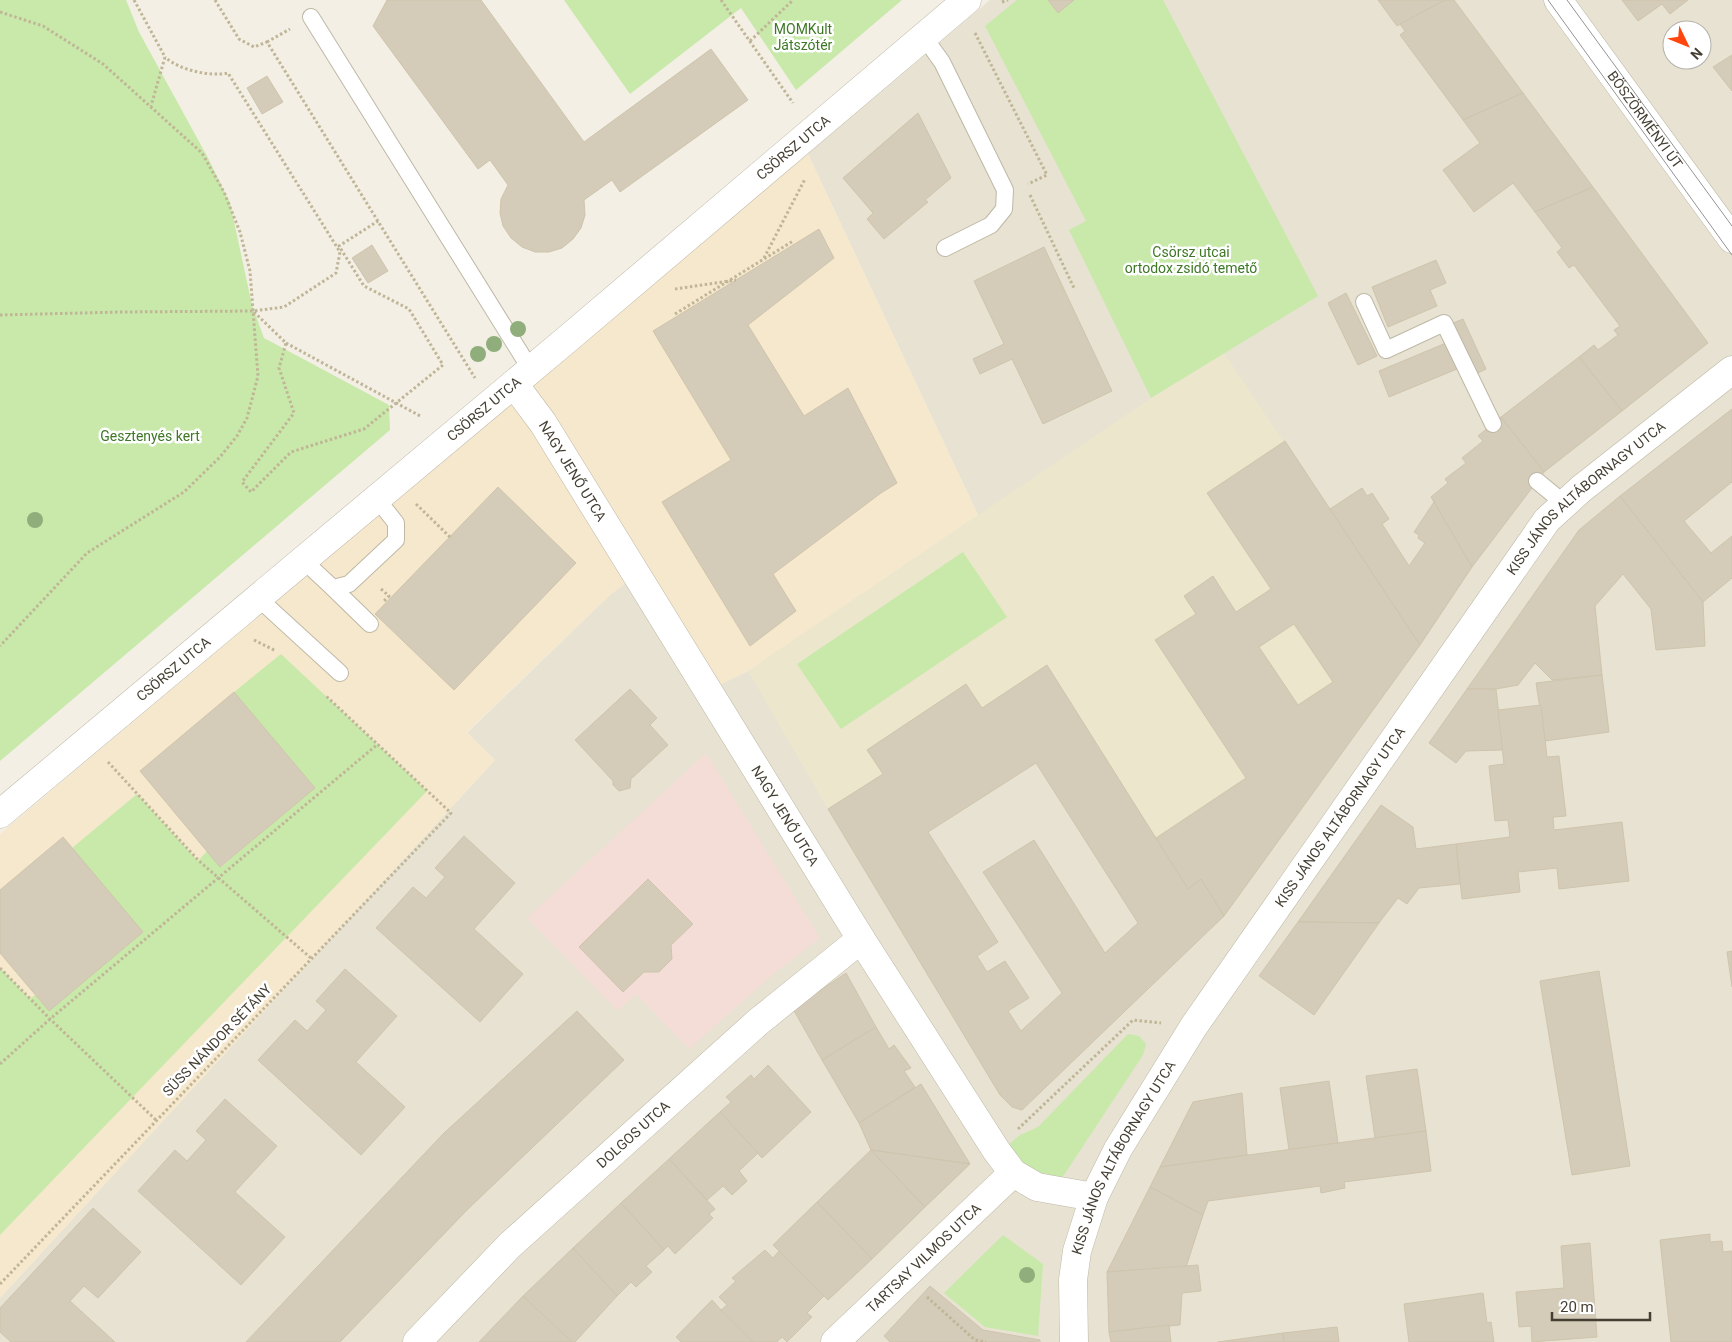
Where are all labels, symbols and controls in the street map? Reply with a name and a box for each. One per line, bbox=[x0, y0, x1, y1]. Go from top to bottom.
north arrow bbox=[1662, 20, 1712, 70]
park label: MOMKult Játszótér bbox=[774, 21, 833, 53]
text: N bbox=[1687, 45, 1706, 63]
street label: BÖSZÖRMÉNYI ÚT bbox=[1604, 68, 1686, 172]
street label: CSÖRSZ UTCA bbox=[753, 112, 833, 183]
park label: Csörsz utcai ortodox zsidó temető bbox=[1125, 244, 1257, 276]
street label: CSÖRSZ UTCA bbox=[444, 373, 524, 444]
street label: NAGY JENŐ UTCA bbox=[536, 418, 610, 524]
street label: KISS JÁNOS ALTÁBORNAGY UTCA bbox=[1503, 418, 1668, 578]
park label: Gesztenyés kert bbox=[100, 428, 200, 444]
street label: CSÖRSZ UTCA bbox=[133, 633, 213, 704]
street label: KISS JÁNOS ALTÁBORNAGY UTCA bbox=[1272, 724, 1408, 910]
street label: NAGY JENŐ UTCA bbox=[748, 763, 822, 869]
street label: SÜSS NÁNDOR SÉTÁNY bbox=[159, 980, 275, 1099]
street label: KISS JÁNOS ALTÁBORNAGY UTCA bbox=[1068, 1058, 1179, 1256]
street label: DOLGOS UTCA bbox=[593, 1097, 673, 1171]
street label: TARTSAY VILMOS UTCA bbox=[863, 1200, 984, 1316]
scale bar bbox=[1552, 1290, 1650, 1322]
text: 20 m bbox=[1560, 1298, 1594, 1316]

